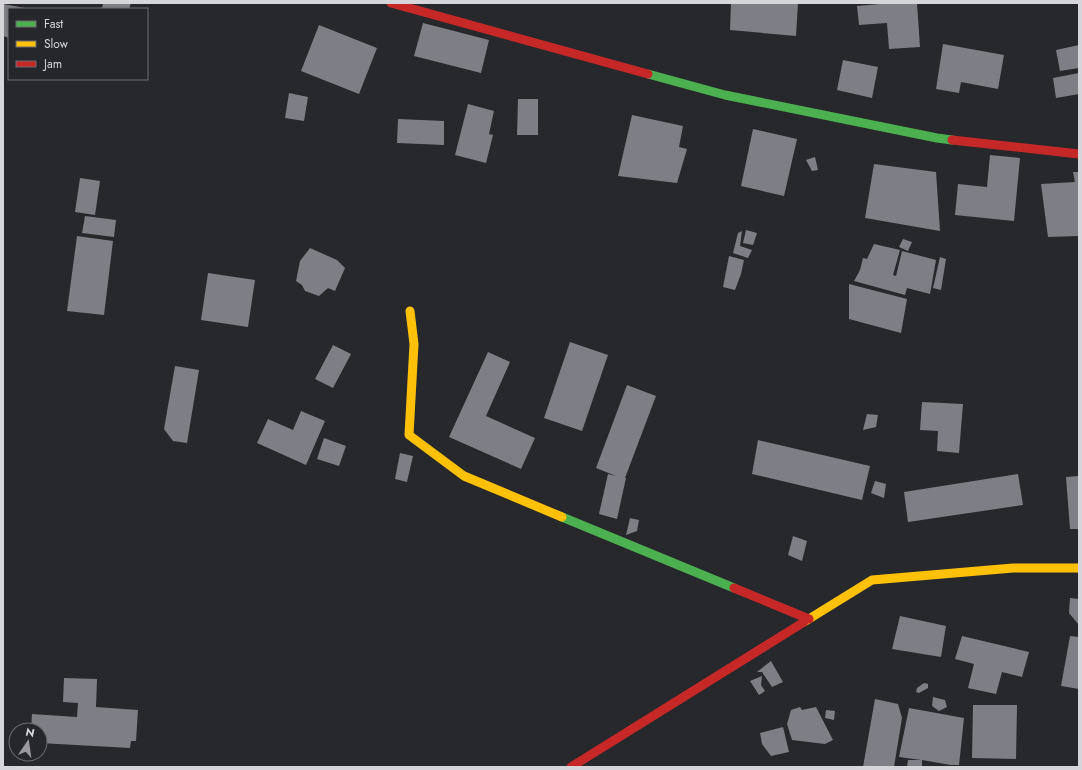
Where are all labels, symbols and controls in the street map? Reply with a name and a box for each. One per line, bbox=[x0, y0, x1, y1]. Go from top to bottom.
legend bbox=[8, 8, 148, 80]
text: Fast bbox=[44, 15, 63, 33]
text: Slow bbox=[44, 35, 69, 53]
text: Jam bbox=[42, 55, 62, 73]
north arrow bbox=[8, 722, 48, 762]
text: N bbox=[24, 723, 36, 741]

